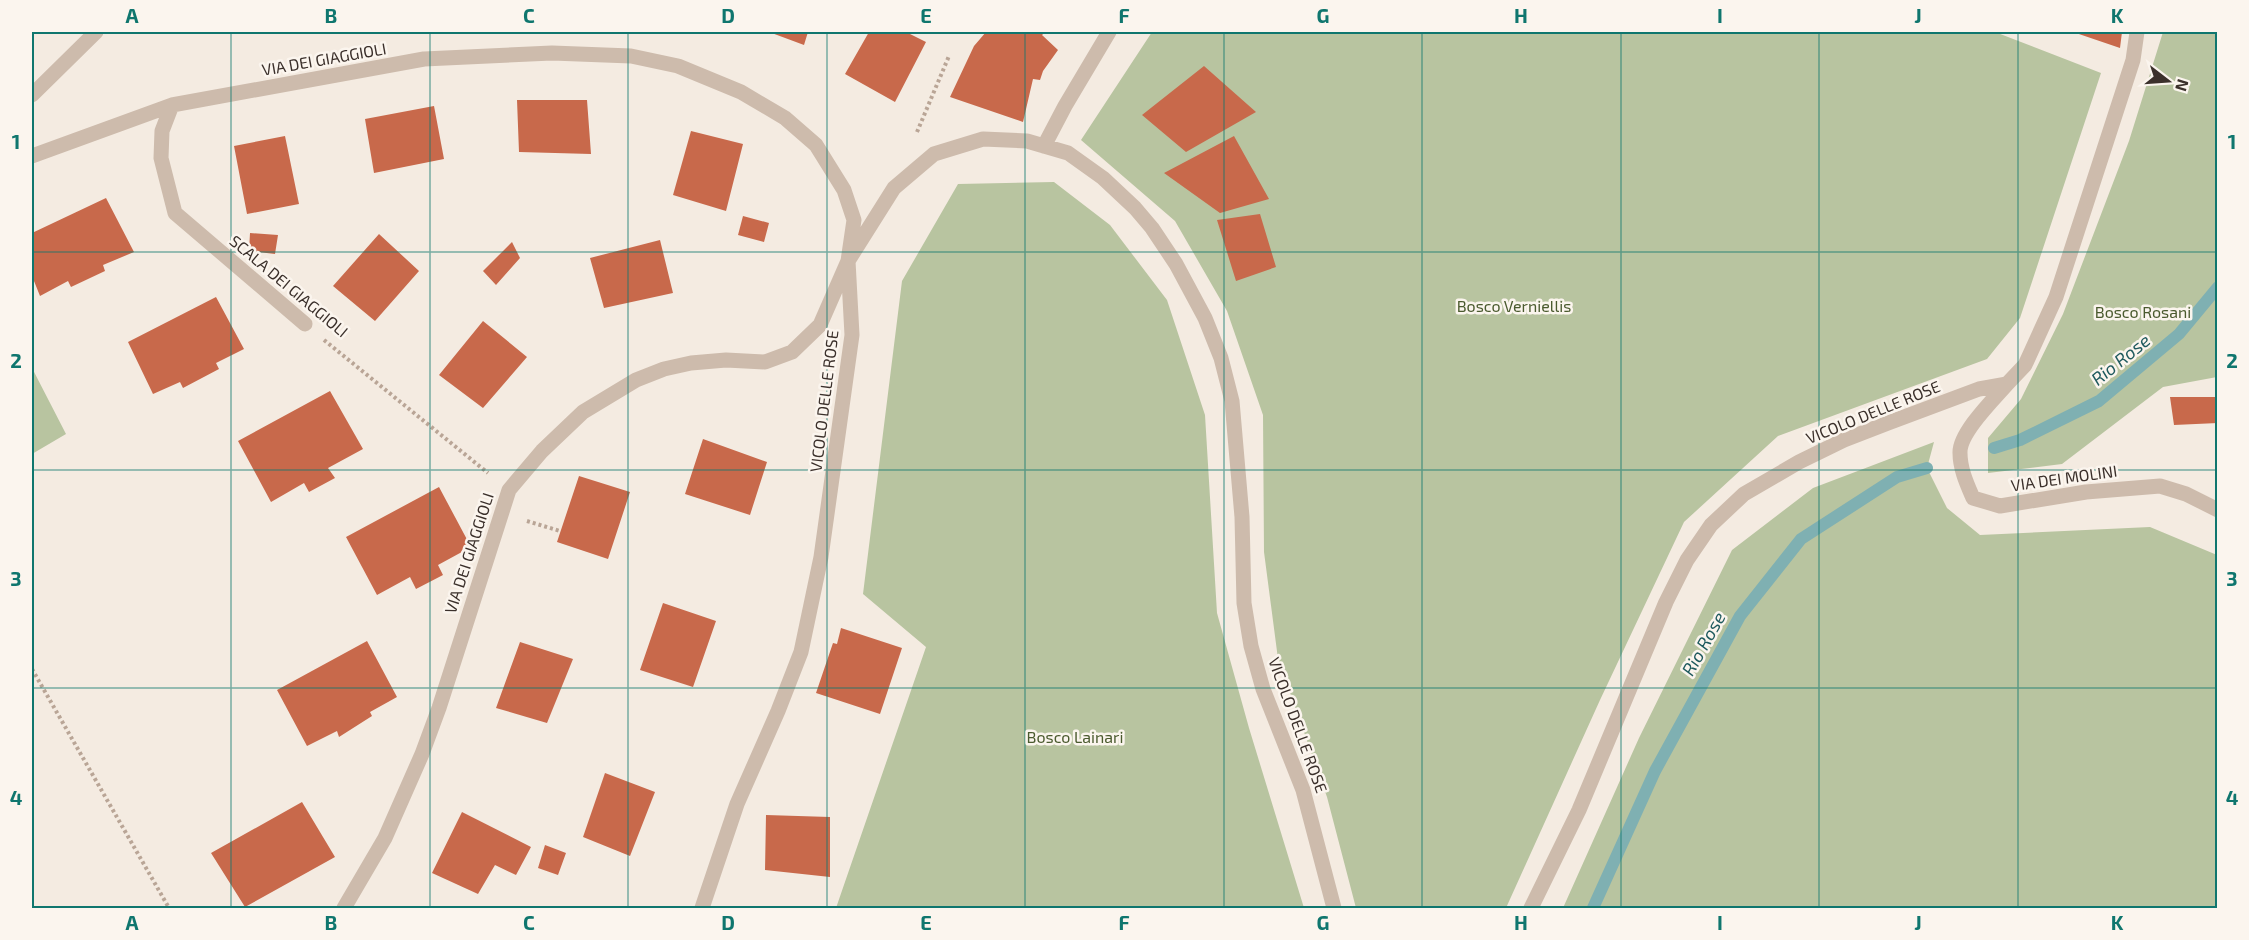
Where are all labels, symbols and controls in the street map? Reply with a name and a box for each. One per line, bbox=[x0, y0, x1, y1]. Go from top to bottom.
text: A bbox=[125, 3, 139, 27]
text: B bbox=[325, 3, 337, 27]
text: C bbox=[523, 3, 535, 27]
text: D bbox=[721, 3, 735, 27]
text: E bbox=[920, 3, 932, 27]
text: F bbox=[1118, 3, 1130, 27]
text: G bbox=[1317, 3, 1329, 27]
text: H bbox=[1514, 3, 1528, 27]
text: I bbox=[1717, 3, 1723, 27]
text: J bbox=[1914, 3, 1922, 27]
text: K bbox=[2111, 3, 2124, 27]
street label: VIA DEI GIAGGIOLI bbox=[260, 38, 388, 79]
north arrow bbox=[2138, 51, 2198, 111]
text: N bbox=[2172, 77, 2194, 94]
text: 1 bbox=[12, 129, 20, 153]
text: 1 bbox=[2228, 129, 2236, 153]
street label: SCALA DEI GIAGGIOLI bbox=[226, 231, 352, 341]
park label: Bosco Verniellis bbox=[1457, 296, 1571, 315]
park label: Bosco Rosani bbox=[2095, 302, 2191, 321]
street label: VICOLO DELLE ROSE bbox=[805, 329, 842, 473]
water label: Rio Rose bbox=[2086, 329, 2155, 390]
text: 2 bbox=[10, 348, 22, 372]
text: 2 bbox=[2226, 348, 2238, 372]
street label: VICOLO DELLE ROSE bbox=[1803, 376, 1943, 447]
street label: VIA DEI MOLINI bbox=[2010, 461, 2118, 494]
street label: VIA DEI GIAGGIOLI bbox=[440, 490, 497, 616]
text: 3 bbox=[10, 566, 22, 590]
text: 3 bbox=[2226, 566, 2238, 590]
water label: Rio Rose bbox=[1677, 607, 1730, 679]
street label: VICOLO DELLE ROSE bbox=[1265, 654, 1332, 795]
park label: Bosco Lainari bbox=[1027, 727, 1123, 746]
text: 4 bbox=[10, 785, 23, 809]
text: 4 bbox=[2226, 785, 2239, 809]
text: A bbox=[125, 910, 139, 934]
text: B bbox=[325, 910, 337, 934]
text: C bbox=[523, 910, 535, 934]
text: D bbox=[721, 910, 735, 934]
text: E bbox=[920, 910, 932, 934]
text: F bbox=[1118, 910, 1130, 934]
text: G bbox=[1317, 910, 1329, 934]
text: H bbox=[1514, 910, 1528, 934]
text: I bbox=[1717, 910, 1723, 934]
text: J bbox=[1914, 910, 1922, 934]
text: K bbox=[2111, 910, 2124, 934]

